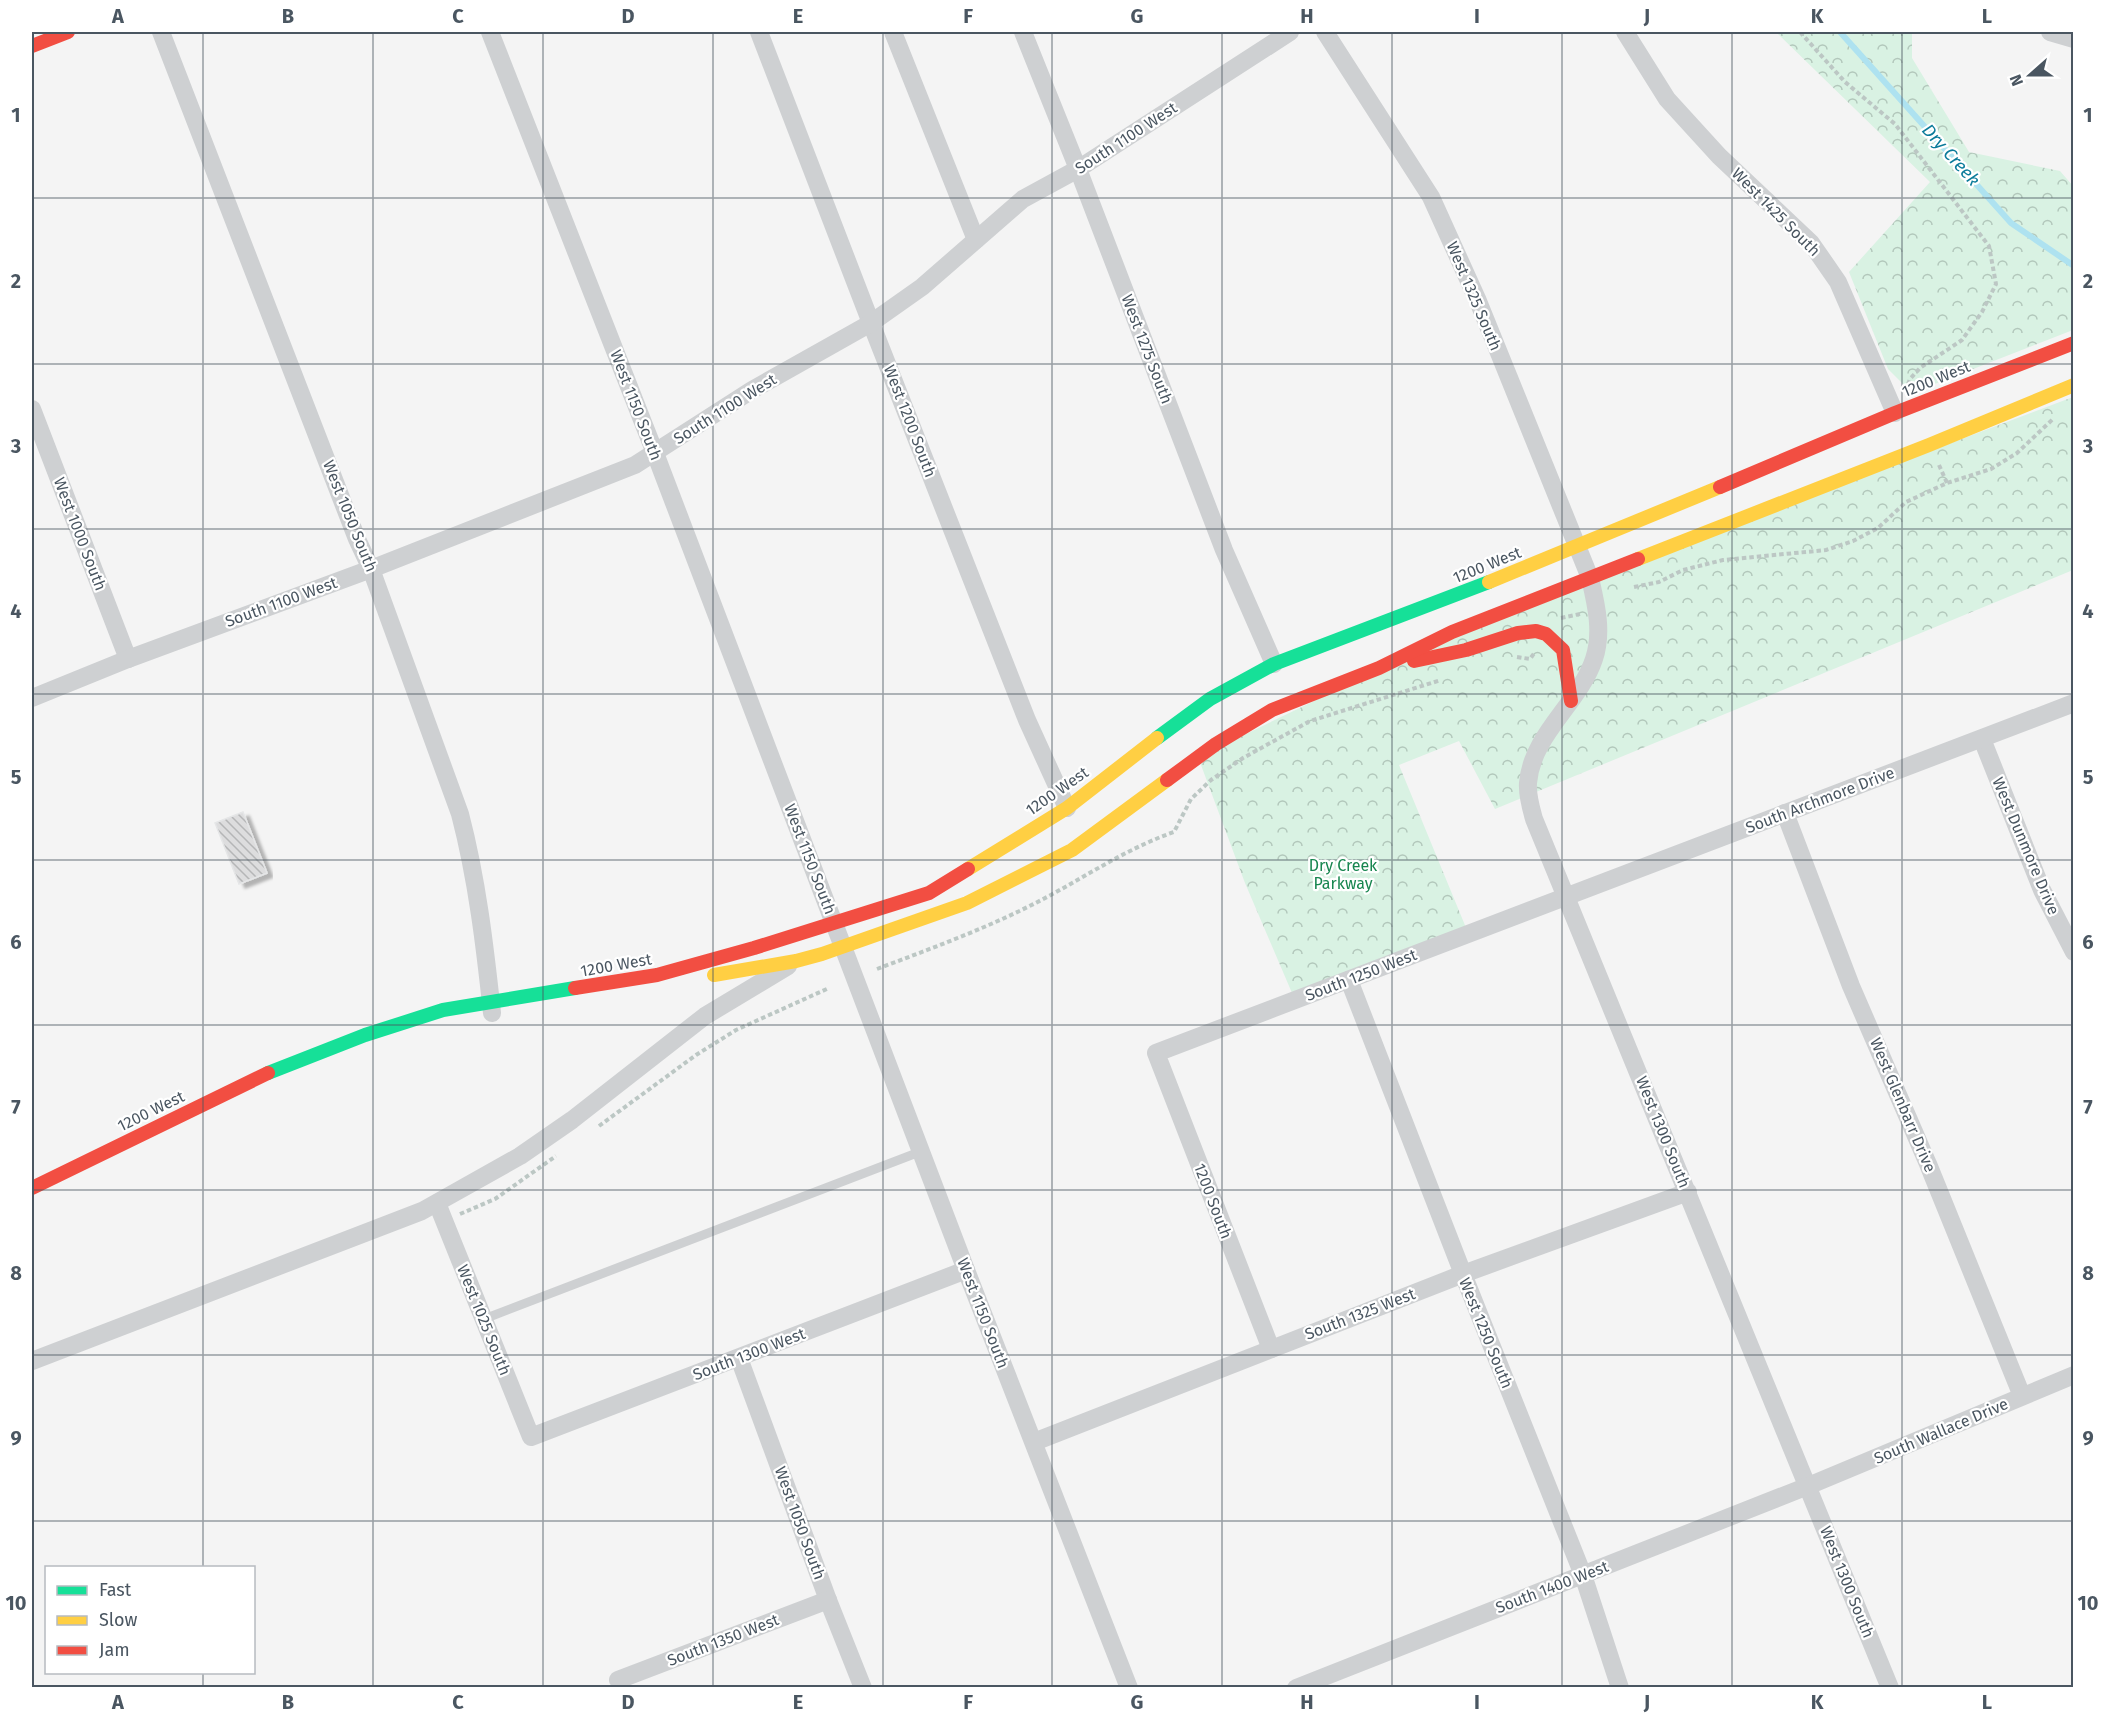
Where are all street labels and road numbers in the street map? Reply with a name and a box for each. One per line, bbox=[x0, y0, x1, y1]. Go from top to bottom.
street label: South 1100 West bbox=[1072, 98, 1181, 178]
street label: West 1425 South bbox=[1728, 164, 1824, 260]
street label: West 1325 South bbox=[1442, 239, 1506, 353]
street label: West 1275 South bbox=[1117, 292, 1177, 406]
street label: West 1150 South bbox=[606, 347, 666, 463]
street label: 1200 West bbox=[1899, 357, 1973, 401]
street label: West 1200 South bbox=[880, 362, 940, 480]
street label: South 1100 West bbox=[670, 370, 780, 448]
street label: West 1050 South bbox=[319, 457, 381, 575]
street label: West 1000 South bbox=[50, 475, 110, 593]
street label: 1200 West bbox=[1450, 543, 1524, 587]
street label: South 1100 West bbox=[223, 573, 340, 631]
street label: 1200 West bbox=[1022, 762, 1092, 819]
street label: South Archmore Drive bbox=[1743, 763, 1897, 837]
street label: West Dunmore Drive bbox=[1988, 774, 2064, 918]
street label: West 1150 South bbox=[780, 801, 840, 917]
street label: South 1250 West bbox=[1303, 945, 1420, 1005]
street label: 1200 West bbox=[579, 949, 653, 981]
street label: West Glenbarr Drive bbox=[1866, 1035, 1940, 1175]
street label: West 1300 South bbox=[1632, 1073, 1694, 1191]
street label: 1200 West bbox=[114, 1087, 188, 1135]
street label: 1200 South bbox=[1190, 1160, 1236, 1242]
street label: West 1150 South bbox=[953, 1255, 1013, 1371]
street label: West 1025 South bbox=[453, 1262, 515, 1378]
street label: West 1250 South bbox=[1455, 1275, 1517, 1391]
street label: South 1325 West bbox=[1302, 1284, 1418, 1344]
street label: South 1300 West bbox=[690, 1324, 808, 1384]
street label: South Wallace Drive bbox=[1871, 1394, 2011, 1468]
street label: West 1050 South bbox=[771, 1464, 829, 1582]
street label: West 1300 South bbox=[1816, 1523, 1878, 1641]
street label: South 1400 West bbox=[1493, 1557, 1611, 1617]
street label: South 1350 West bbox=[665, 1610, 782, 1670]

